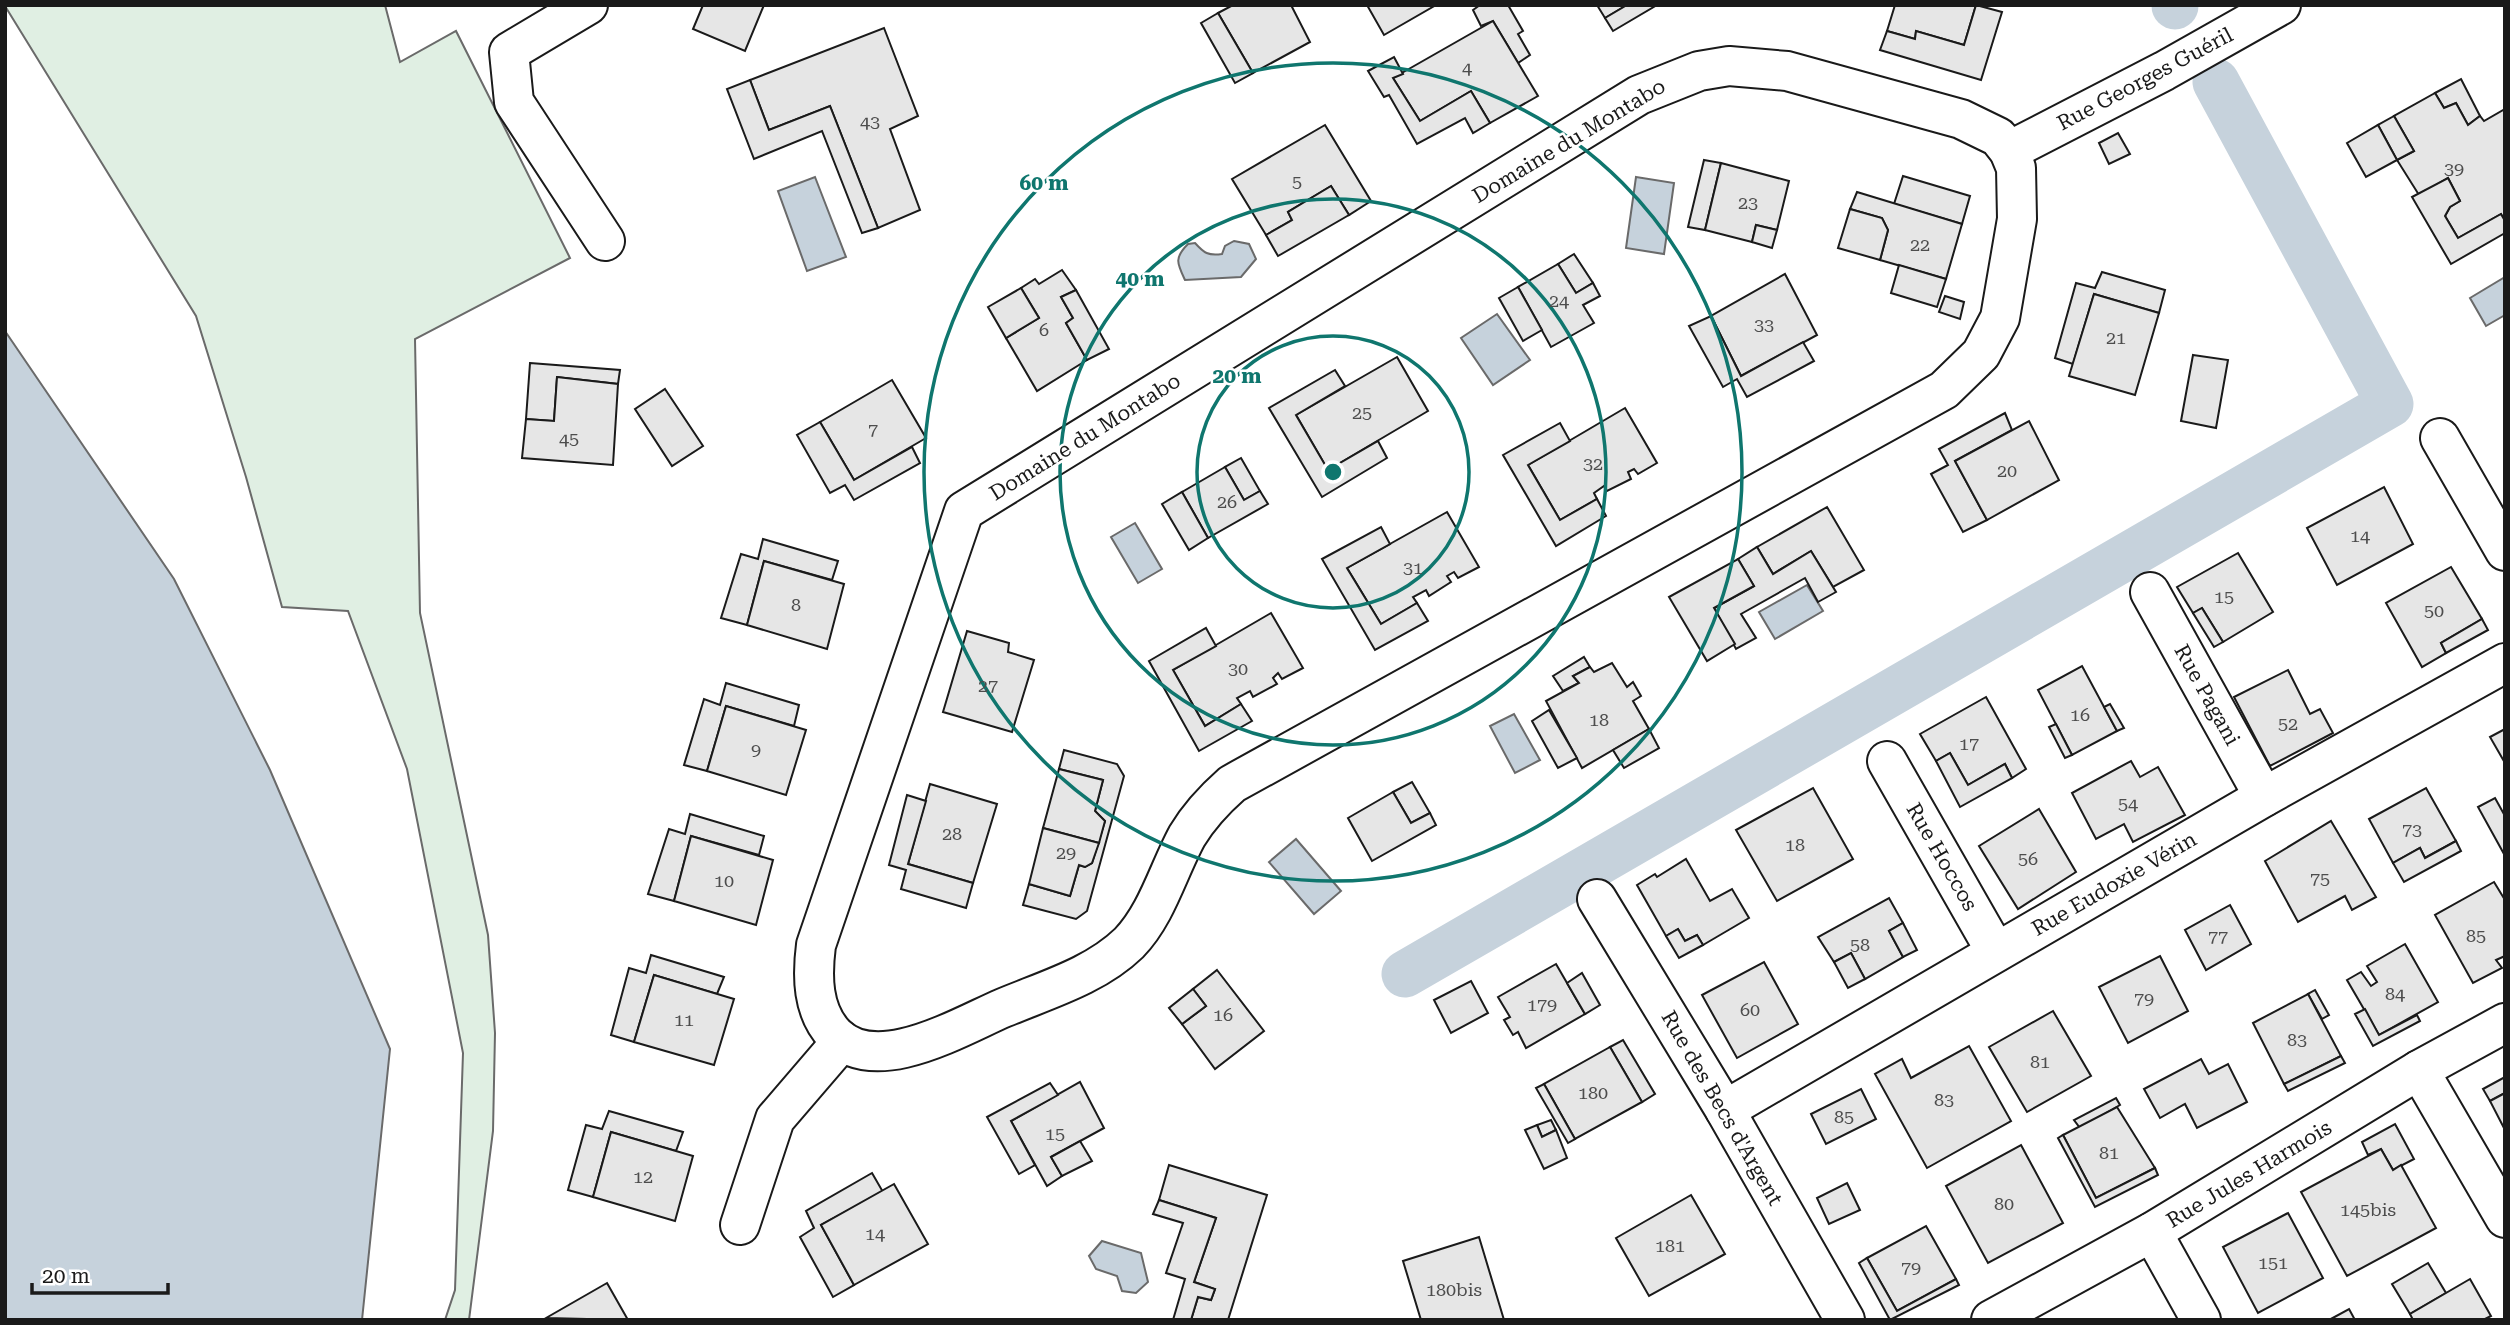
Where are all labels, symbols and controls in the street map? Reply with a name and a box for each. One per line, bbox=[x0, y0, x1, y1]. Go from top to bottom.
street label: Rue Georges Guéril bbox=[2053, 22, 2237, 135]
house number: 4 bbox=[1462, 57, 1472, 78]
street label: Domaine du Montabo bbox=[1468, 74, 1670, 208]
house number: 43 bbox=[860, 111, 880, 132]
house number: 39 bbox=[2444, 158, 2464, 179]
text: 60 m bbox=[1019, 171, 1069, 195]
house number: 5 bbox=[1292, 171, 1302, 192]
house number: 23 bbox=[1738, 192, 1758, 213]
house number: 22 bbox=[1910, 234, 1930, 255]
text: 40 m bbox=[1115, 267, 1165, 291]
house number: 24 bbox=[1549, 290, 1569, 311]
house number: 33 bbox=[1754, 314, 1774, 335]
house number: 6 bbox=[1039, 319, 1049, 340]
house number: 21 bbox=[2106, 327, 2126, 348]
text: 20 m bbox=[1212, 364, 1262, 388]
street label: Domaine du Montabo bbox=[985, 368, 1185, 506]
house number: 25 bbox=[1352, 402, 1372, 423]
house number: 7 bbox=[868, 419, 878, 440]
house number: 45 bbox=[559, 428, 579, 449]
house number: 32 bbox=[1583, 453, 1603, 474]
centre of rings bbox=[1321, 460, 1345, 484]
house number: 20 bbox=[1997, 460, 2017, 481]
house number: 26 bbox=[1217, 491, 1237, 512]
house number: 14 bbox=[2350, 525, 2370, 546]
house number: 31 bbox=[1403, 557, 1423, 578]
house number: 15 bbox=[2214, 586, 2234, 607]
house number: 8 bbox=[791, 594, 801, 615]
house number: 50 bbox=[2424, 600, 2444, 621]
street label: Rue Pagani bbox=[2169, 640, 2245, 750]
house number: 30 bbox=[1228, 658, 1248, 679]
house number: 27 bbox=[978, 675, 998, 696]
house number: 16 bbox=[2070, 704, 2090, 725]
house number: 18 bbox=[1589, 709, 1609, 730]
house number: 52 bbox=[2278, 713, 2298, 734]
house number: 17 bbox=[1959, 733, 1979, 754]
house number: 9 bbox=[751, 739, 761, 760]
house number: 54 bbox=[2118, 793, 2138, 814]
street label: Rue Hoccos bbox=[1901, 799, 1983, 915]
house number: 73 bbox=[2402, 819, 2422, 840]
house number: 28 bbox=[942, 823, 962, 844]
street label: Rue Eudoxie Vérin bbox=[2027, 827, 2201, 941]
house number: 18 bbox=[1785, 834, 1805, 855]
house number: 29 bbox=[1056, 842, 1076, 863]
house number: 56 bbox=[2018, 848, 2038, 869]
house number: 75 bbox=[2310, 868, 2330, 889]
house number: 10 bbox=[714, 870, 734, 891]
house number: 85 bbox=[2466, 925, 2486, 946]
house number: 77 bbox=[2208, 926, 2228, 947]
house number: 58 bbox=[1850, 934, 1870, 955]
house number: 84 bbox=[2385, 983, 2405, 1004]
house number: 79 bbox=[2134, 988, 2154, 1009]
house number: 179 bbox=[1527, 994, 1557, 1015]
house number: 60 bbox=[1740, 999, 1760, 1020]
house number: 16 bbox=[1213, 1004, 1233, 1025]
street label: Rue des Becs d'Argent bbox=[1656, 1006, 1788, 1210]
house number: 11 bbox=[674, 1009, 694, 1030]
house number: 83 bbox=[2287, 1029, 2307, 1050]
house number: 81 bbox=[2030, 1051, 2050, 1072]
house number: 180 bbox=[1578, 1082, 1608, 1103]
house number: 83 bbox=[1934, 1089, 1954, 1110]
house number: 85 bbox=[1834, 1106, 1854, 1127]
street label: Rue Jules Harmois bbox=[2162, 1115, 2336, 1233]
house number: 15 bbox=[1045, 1123, 1065, 1144]
house number: 81 bbox=[2099, 1142, 2119, 1163]
house number: 12 bbox=[633, 1166, 653, 1187]
house number: 80 bbox=[1994, 1193, 2014, 1214]
house number: 145bis bbox=[2340, 1199, 2396, 1220]
house number: 14 bbox=[865, 1223, 885, 1244]
house number: 181 bbox=[1655, 1235, 1685, 1256]
scale bar bbox=[32, 1252, 168, 1296]
house number: 151 bbox=[2258, 1252, 2288, 1273]
house number: 79 bbox=[1901, 1257, 1921, 1278]
text: 20 m bbox=[42, 1264, 90, 1288]
house number: 180bis bbox=[1426, 1279, 1482, 1300]

